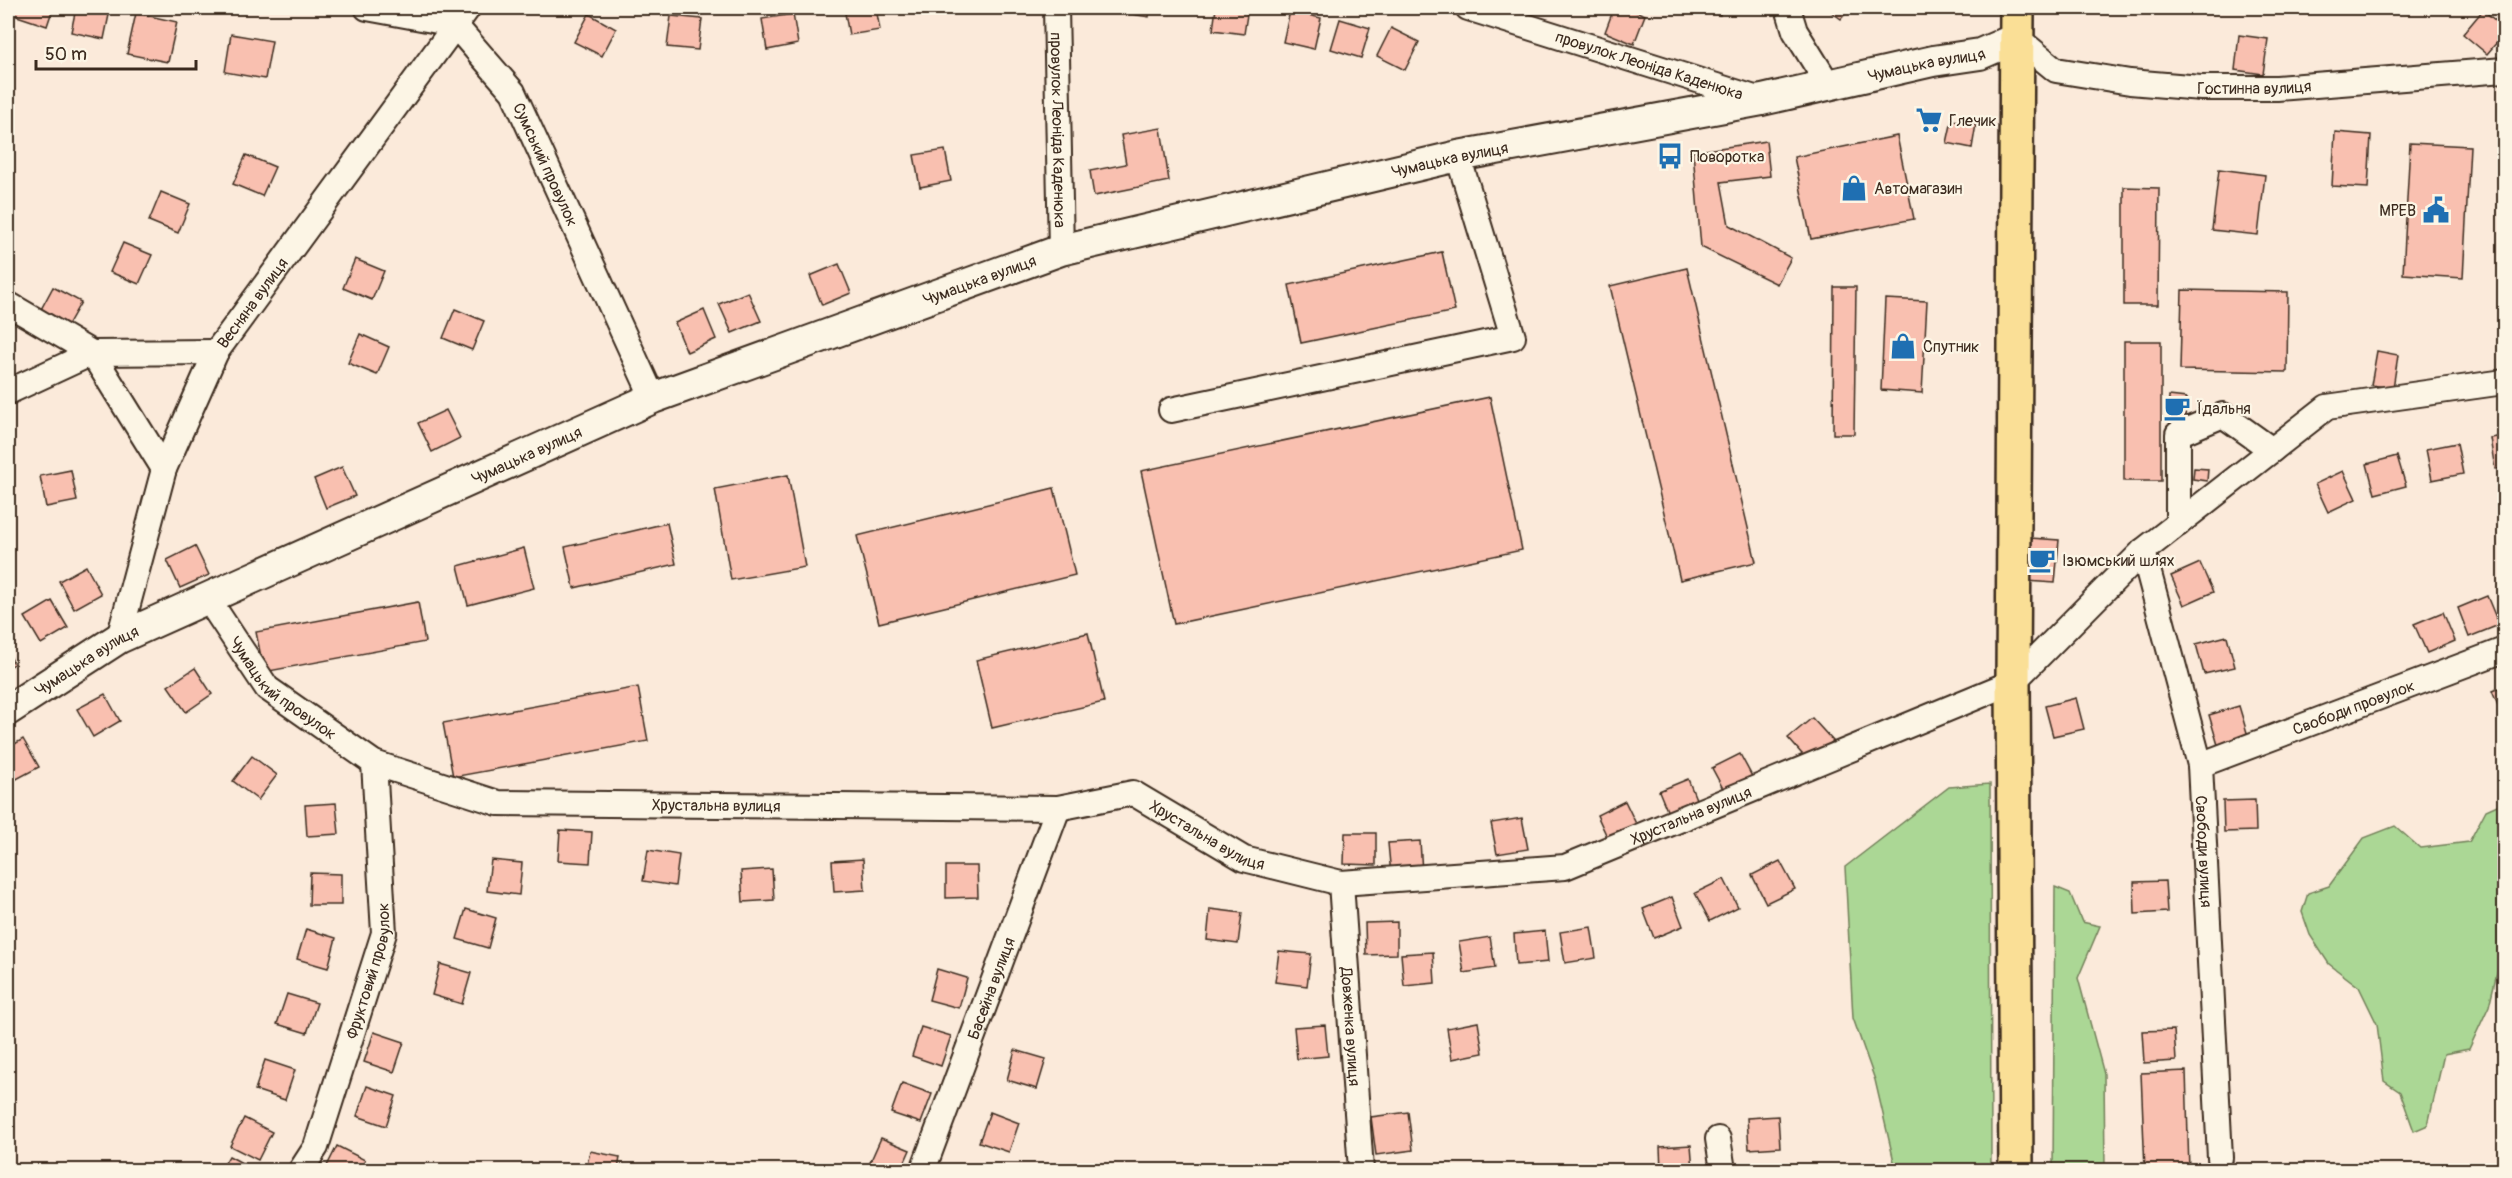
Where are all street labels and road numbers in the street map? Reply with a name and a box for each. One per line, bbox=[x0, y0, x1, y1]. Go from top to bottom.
street label: провулок Леоніда Каденюка bbox=[1553, 27, 1745, 105]
street label: провулок Леоніда Каденюка bbox=[1046, 32, 1070, 228]
street label: Чумацька вулиця bbox=[1866, 44, 1989, 87]
street label: Гостинна вулиця bbox=[2197, 76, 2312, 99]
street label: Сумський провулок bbox=[508, 100, 582, 230]
street label: Чумацька вулиця bbox=[1390, 138, 1510, 182]
street label: Чумацька вулиця bbox=[920, 251, 1039, 310]
street label: Весняна вулиця bbox=[213, 254, 293, 353]
street label: Чумацька вулиця bbox=[469, 422, 585, 489]
street label: Чумацька вулиця bbox=[31, 622, 142, 701]
street label: Чумацький провулок bbox=[225, 633, 340, 744]
street label: Свободи провулок bbox=[2290, 676, 2417, 740]
street label: Хрустальна вулиця bbox=[1628, 782, 1755, 850]
street label: Хрустальна вулиця bbox=[652, 795, 781, 817]
street label: Свободи вулиця bbox=[2191, 795, 2216, 908]
street label: Хрустальна вулиця bbox=[1146, 796, 1267, 875]
street label: Фруктовий провулок bbox=[342, 902, 395, 1041]
street label: Басейна вулиця bbox=[964, 935, 1020, 1042]
street label: Довженка вулиця bbox=[1336, 966, 1364, 1087]

